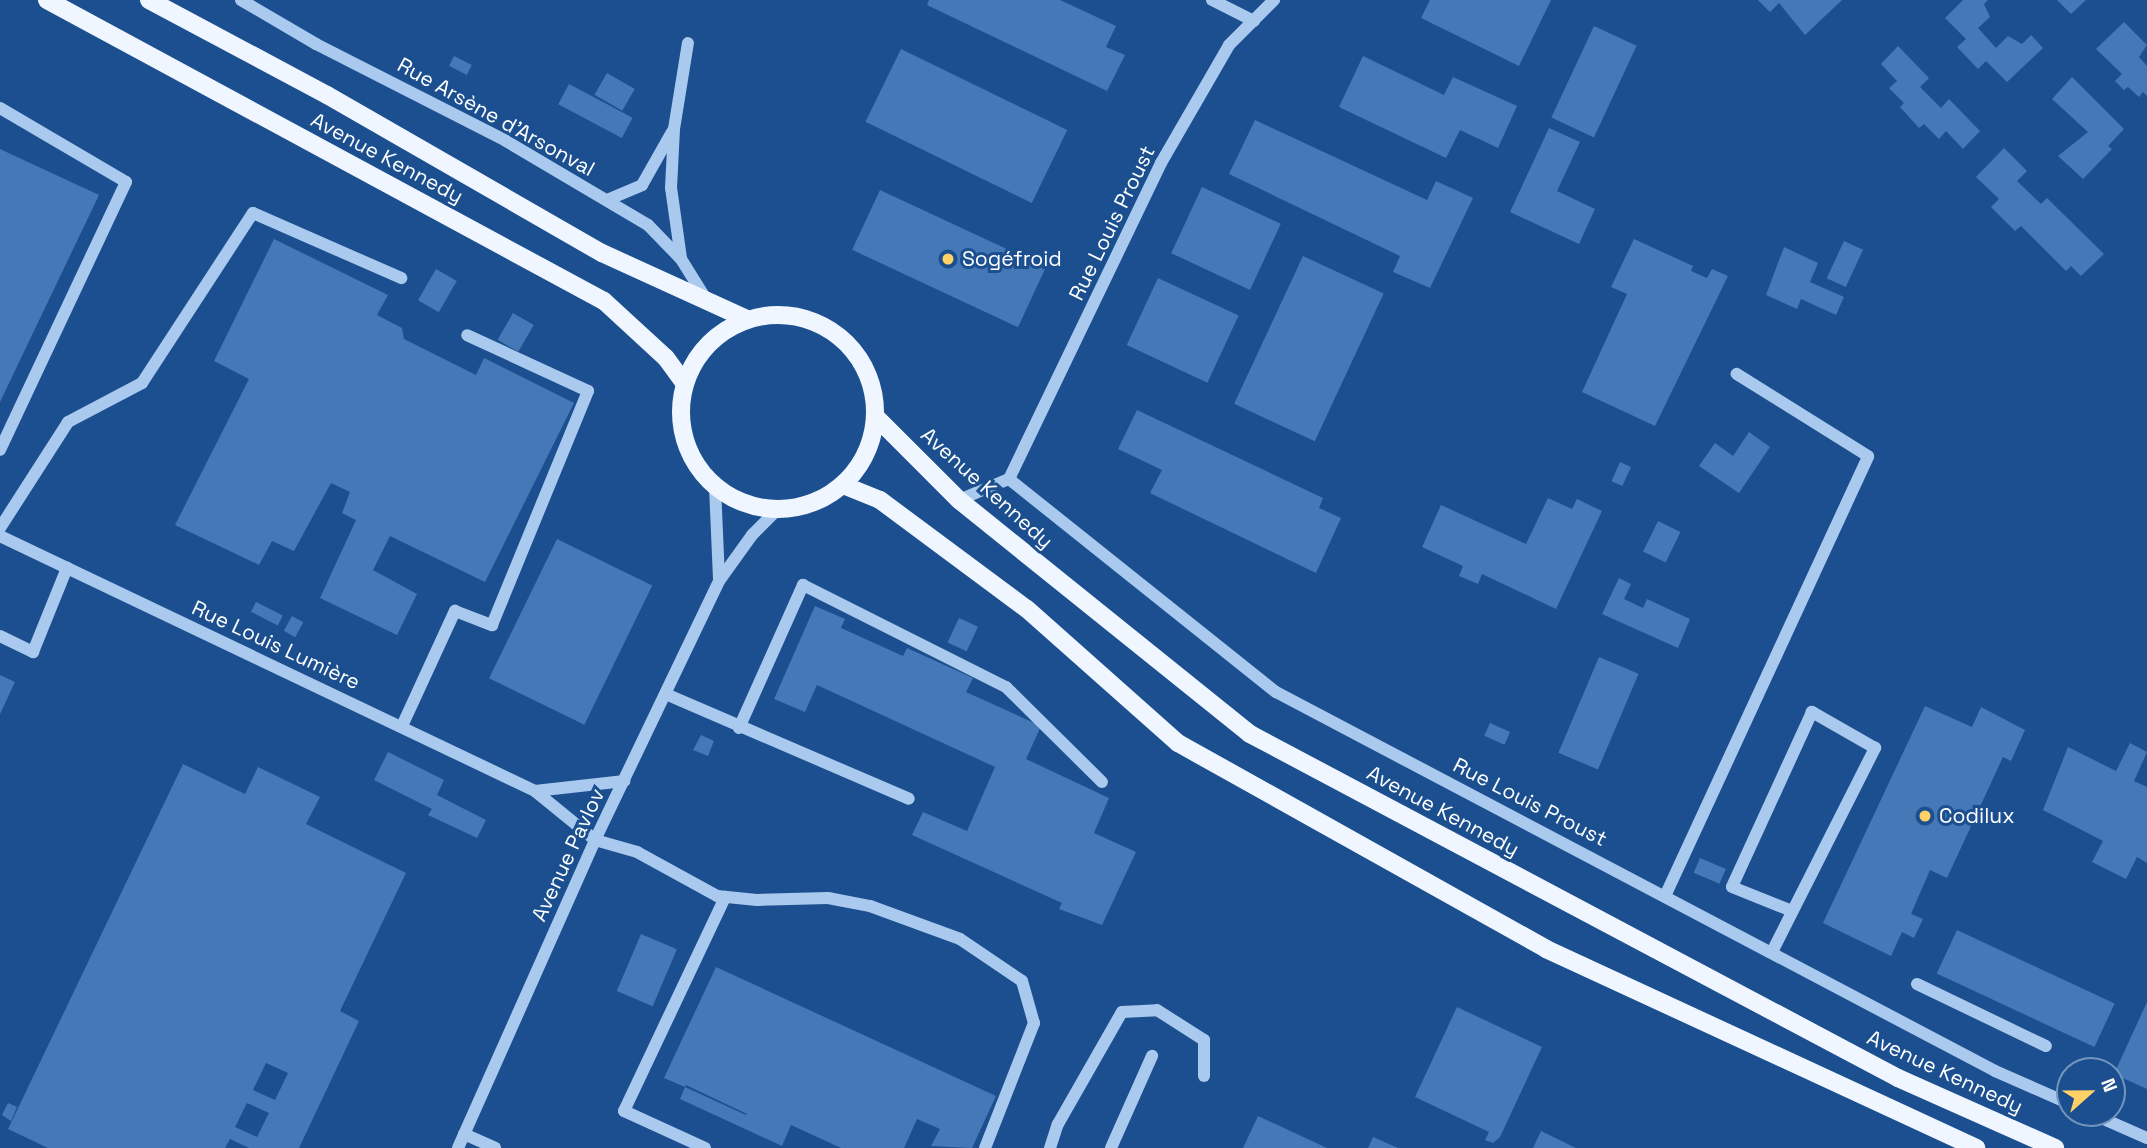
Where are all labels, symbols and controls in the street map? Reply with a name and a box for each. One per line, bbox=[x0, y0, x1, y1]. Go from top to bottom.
street label: Rue Arsène d'Arsonval bbox=[393, 52, 599, 182]
street label: Avenue Kennedy bbox=[307, 107, 467, 209]
street label: Rue Louis Proust bbox=[1064, 141, 1160, 305]
place label: Sogéfroid bbox=[962, 246, 1062, 272]
marker: Sogéfroid bbox=[940, 251, 956, 267]
street label: Avenue Kennedy bbox=[916, 422, 1058, 554]
street label: Rue Louis Lumière bbox=[188, 595, 364, 695]
street label: Rue Louis Proust bbox=[1449, 752, 1611, 852]
street label: Avenue Kennedy bbox=[1363, 760, 1523, 862]
street label: Avenue Pavlov bbox=[526, 785, 610, 925]
place label: Codilux bbox=[1939, 803, 2015, 829]
marker: Codilux bbox=[1917, 808, 1933, 824]
street label: Avenue Kennedy bbox=[1863, 1025, 2027, 1119]
north arrow bbox=[2056, 1057, 2126, 1127]
text: N bbox=[2095, 1075, 2123, 1095]

